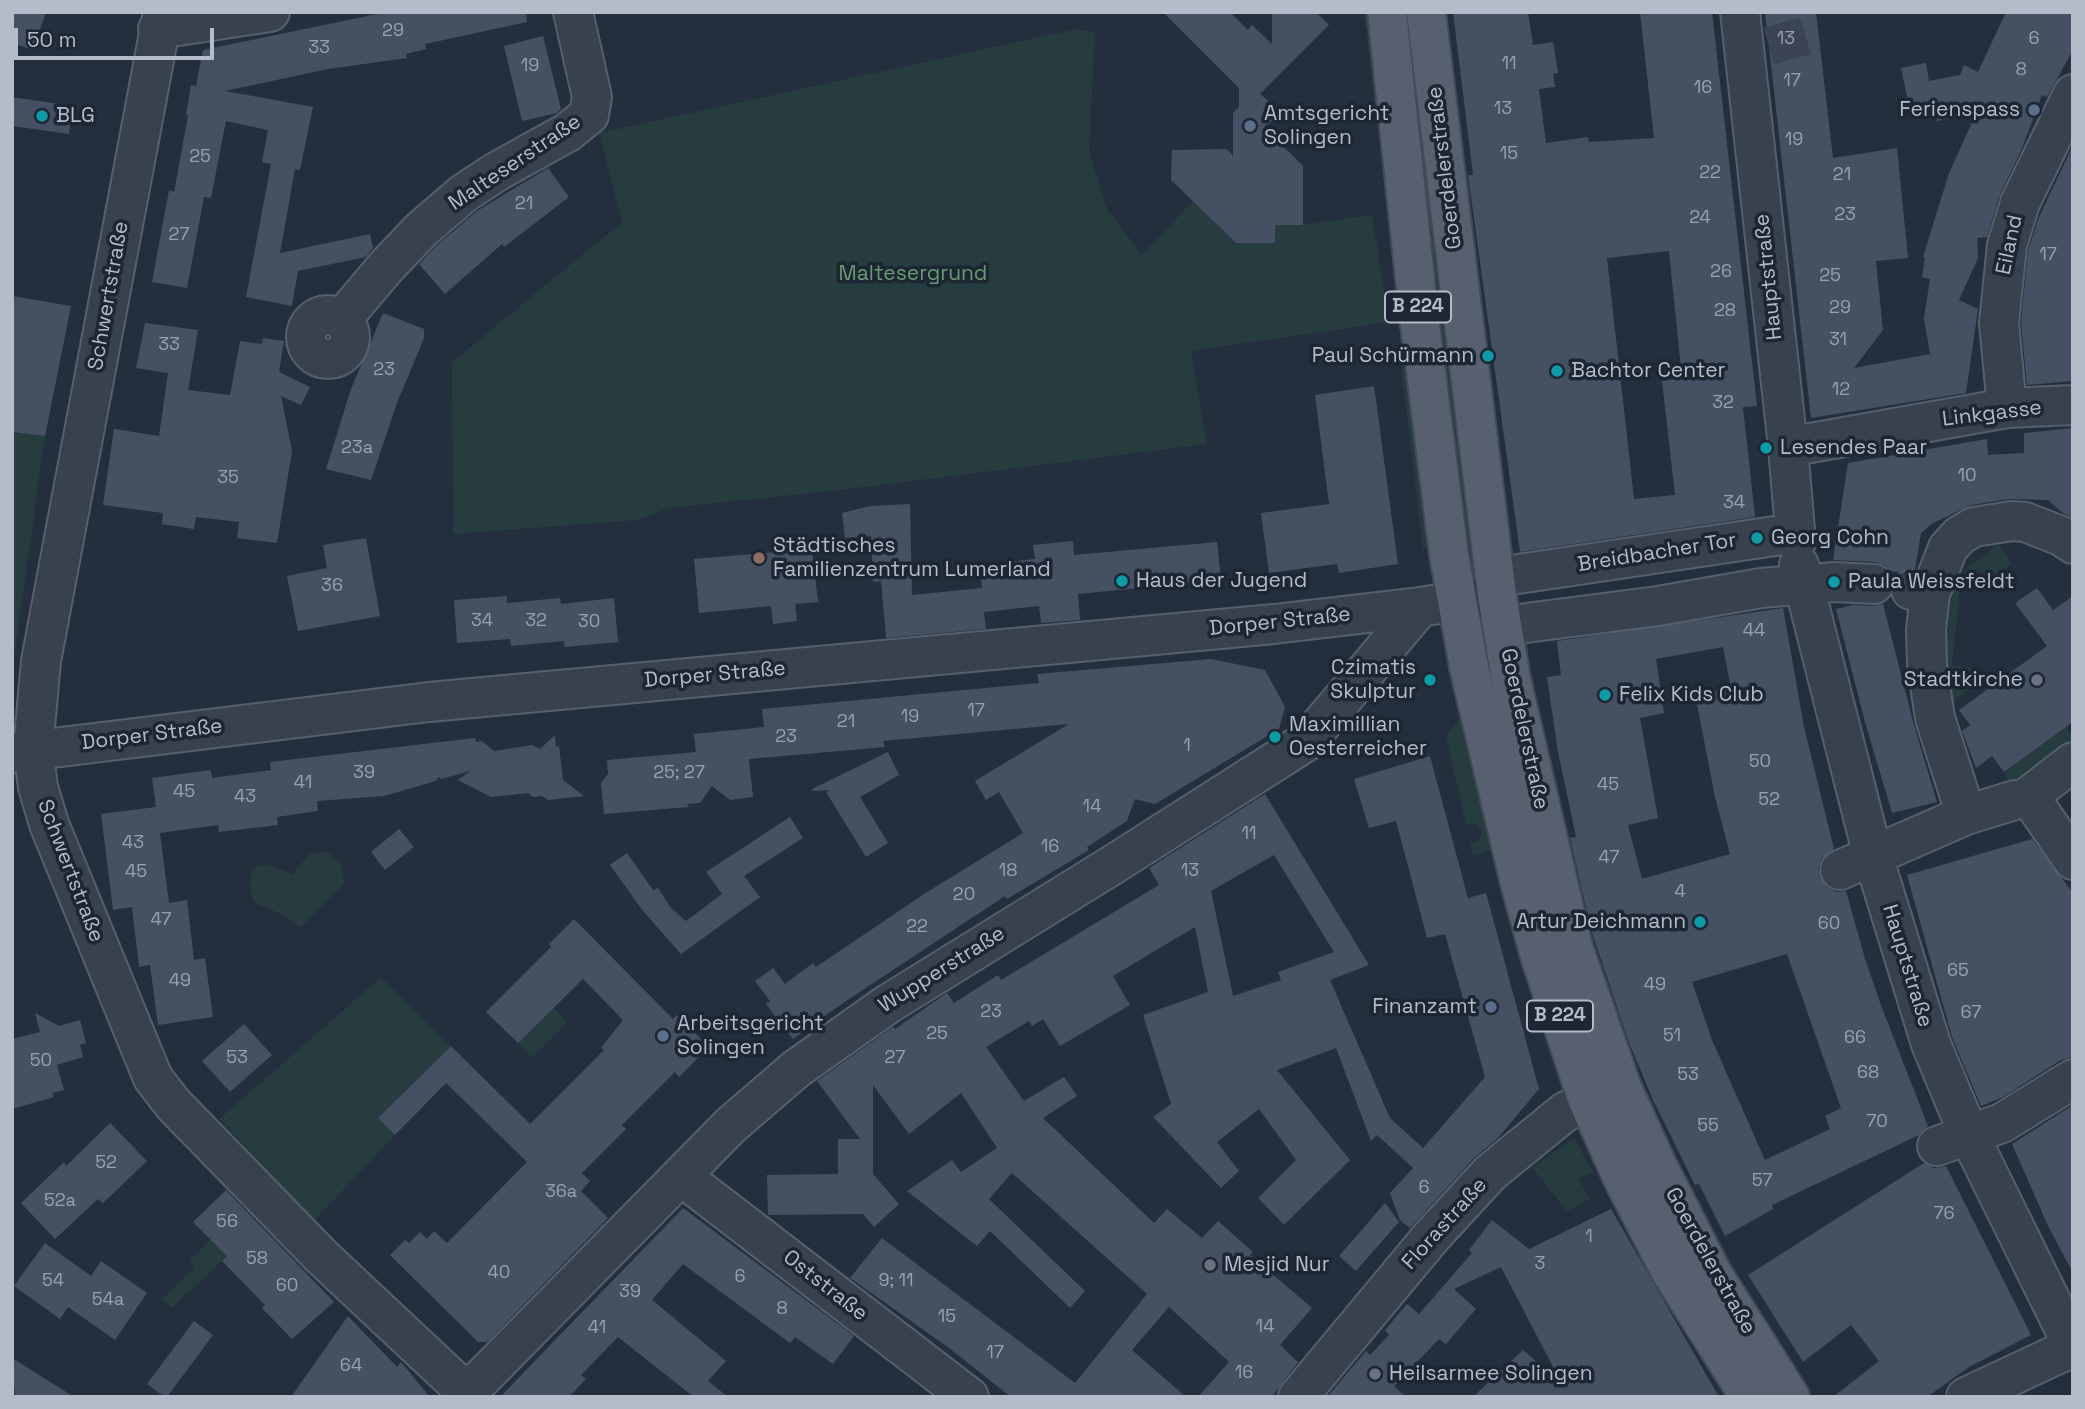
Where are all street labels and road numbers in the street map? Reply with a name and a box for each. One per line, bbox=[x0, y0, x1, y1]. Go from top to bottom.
street label: Goerdelerstraße bbox=[1423, 85, 1467, 251]
street label: Malteserstraße bbox=[444, 109, 586, 217]
street label: Hauptstraße bbox=[1750, 213, 1788, 341]
street label: Eiland bbox=[1991, 213, 2029, 277]
street label: Schwertstraße bbox=[84, 220, 134, 372]
road number: B 224 bbox=[1385, 292, 1451, 322]
street label: Linkgasse bbox=[1941, 395, 2043, 433]
street label: Breidbacher Tor bbox=[1576, 528, 1738, 578]
street label: Dorper Straße bbox=[1208, 602, 1352, 642]
street label: Goerdelerstraße bbox=[1495, 646, 1553, 812]
street label: Dorper Straße bbox=[643, 656, 787, 694]
street label: Dorper Straße bbox=[80, 714, 224, 756]
street label: Schwertstraße bbox=[31, 796, 109, 946]
street label: Hauptstraße bbox=[1876, 902, 1938, 1030]
street label: Wupperstraße bbox=[874, 921, 1010, 1019]
road number: B 224 bbox=[1527, 1000, 1593, 1032]
street label: Florastraße bbox=[1397, 1173, 1493, 1275]
street label: Goerdelerstraße bbox=[1659, 1183, 1761, 1339]
street label: Oststraße bbox=[778, 1245, 872, 1327]

